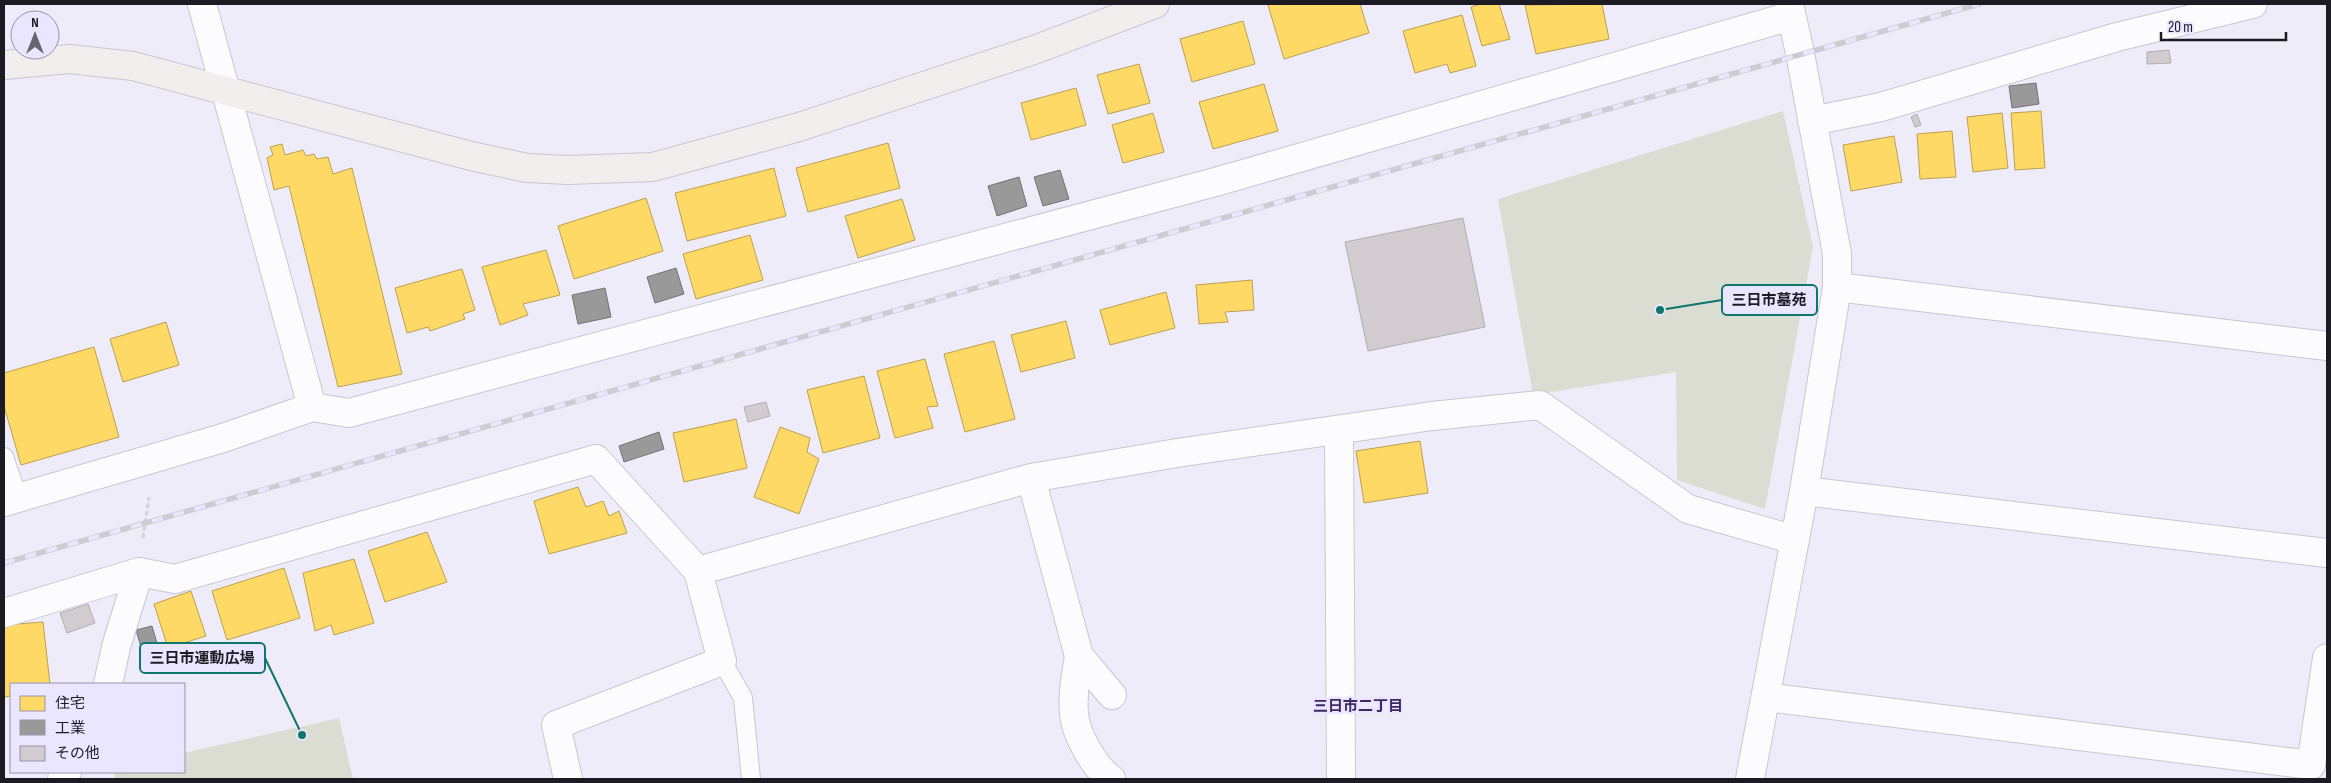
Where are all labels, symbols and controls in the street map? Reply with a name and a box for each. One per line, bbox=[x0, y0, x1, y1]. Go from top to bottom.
north arrow bbox=[10, 10, 60, 60]
scale bar bbox=[2161, 10, 2286, 42]
text: N bbox=[31, 14, 39, 31]
text: 20 m bbox=[2168, 18, 2193, 37]
callout: 三日市墓苑 bbox=[1722, 285, 1817, 315]
text: 三日市墓苑 bbox=[1731, 291, 1807, 310]
callout: 三日市運動広場 bbox=[140, 643, 265, 673]
text: 三日市運動広場 bbox=[149, 649, 255, 668]
legend bbox=[10, 683, 185, 773]
text: 住宅 bbox=[55, 694, 85, 713]
district label: 三日市二丁目 bbox=[1313, 697, 1403, 716]
text: 工業 bbox=[55, 719, 85, 738]
text: その他 bbox=[55, 744, 100, 763]

